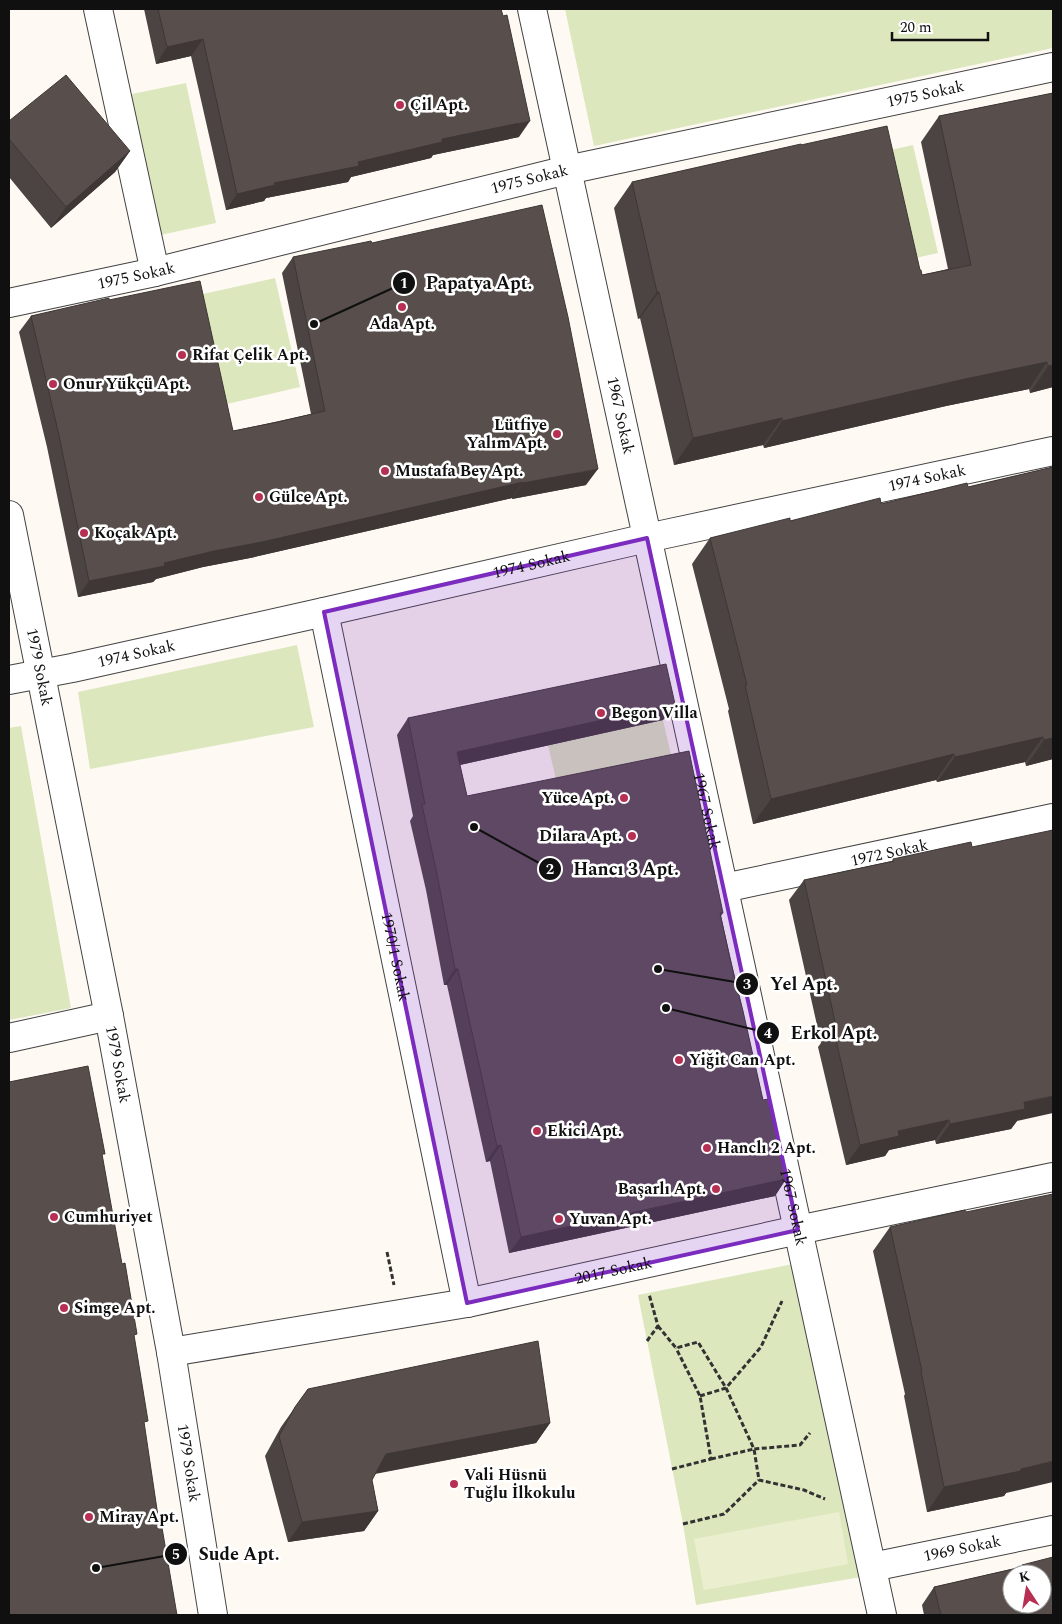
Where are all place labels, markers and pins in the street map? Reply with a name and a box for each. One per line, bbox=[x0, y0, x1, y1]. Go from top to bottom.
place label: Çil Apt. bbox=[410, 93, 468, 117]
marker: Çil Apt. bbox=[394, 99, 406, 111]
callout: Papatya Apt. bbox=[391, 267, 543, 300]
marker: Ada Apt. bbox=[396, 301, 408, 313]
place label: Ada Apt. bbox=[369, 312, 435, 336]
place label: Rifat Çelik Apt. bbox=[192, 343, 309, 367]
marker: Rifat Çelik Apt. bbox=[176, 349, 188, 361]
place label: Onur Yükçü Apt. bbox=[63, 372, 189, 396]
marker: Onur Yükçü Apt. bbox=[47, 378, 59, 390]
place label: Lütfiye Yalım Apt. bbox=[467, 413, 547, 455]
marker: Lütfiye Yalım Apt. bbox=[551, 428, 563, 440]
place label: Mustafa Bey Apt. bbox=[395, 459, 523, 483]
marker: Mustafa Bey Apt. bbox=[379, 465, 391, 477]
place label: Gülce Apt. bbox=[269, 485, 348, 509]
marker: Gülce Apt. bbox=[253, 491, 265, 503]
place label: Koçak Apt. bbox=[94, 521, 177, 545]
marker: Koçak Apt. bbox=[78, 527, 90, 539]
place label: Begon Villa bbox=[611, 701, 698, 725]
marker: Begon Villa bbox=[595, 707, 607, 719]
place label: Yüce Apt. bbox=[541, 786, 614, 810]
marker: Yüce Apt. bbox=[618, 792, 630, 804]
place label: Dilara Apt. bbox=[539, 824, 622, 848]
marker: Dilara Apt. bbox=[626, 830, 638, 842]
callout: Hancı 3 Apt. bbox=[538, 852, 688, 885]
callout: Yel Apt. bbox=[735, 967, 848, 1000]
callout: Erkol Apt. bbox=[756, 1016, 888, 1049]
place label: Yiğit Can Apt. bbox=[689, 1048, 796, 1072]
marker: Yiğit Can Apt. bbox=[673, 1054, 685, 1066]
place label: Ekici Apt. bbox=[547, 1119, 622, 1143]
marker: Ekici Apt. bbox=[531, 1125, 543, 1137]
place label: Hanclı 2 Apt. bbox=[717, 1136, 816, 1160]
marker: Hanclı 2 Apt. bbox=[701, 1142, 713, 1154]
place label: Başarlı Apt. bbox=[618, 1177, 706, 1201]
marker: Başarlı Apt. bbox=[710, 1183, 722, 1195]
place label: Cumhuriyet bbox=[64, 1205, 153, 1229]
place label: Yuvan Apt. bbox=[569, 1207, 652, 1231]
marker: Cumhuriyet bbox=[48, 1211, 60, 1223]
marker: Yuvan Apt. bbox=[553, 1213, 565, 1225]
place label: Simge Apt. bbox=[74, 1296, 156, 1320]
marker: Simge Apt. bbox=[58, 1302, 70, 1314]
place label: Vali Hüsnü Tuğlu İlkokulu bbox=[464, 1463, 576, 1505]
marker: Vali Hüsnü Tuğlu İlkokulu bbox=[448, 1478, 460, 1490]
place label: Miray Apt. bbox=[99, 1505, 179, 1529]
marker: Miray Apt. bbox=[83, 1511, 95, 1523]
callout: Sude Apt. bbox=[163, 1537, 289, 1570]

